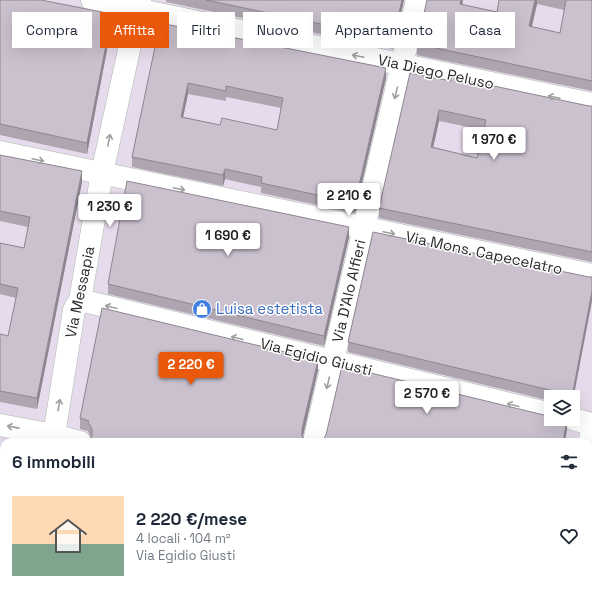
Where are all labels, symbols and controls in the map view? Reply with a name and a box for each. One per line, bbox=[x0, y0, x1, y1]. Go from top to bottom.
chip: Compra bbox=[12, 12, 92, 48]
chip: Affitta bbox=[100, 12, 169, 48]
chip: Filtri bbox=[177, 12, 235, 48]
chip: Nuovo bbox=[243, 12, 313, 48]
chip: Appartamento bbox=[321, 12, 447, 48]
chip: Casa bbox=[455, 12, 515, 48]
street label: Via Diego Peluso bbox=[376, 50, 496, 93]
one-way arrow bbox=[352, 52, 365, 60]
one-way arrow bbox=[392, 86, 399, 99]
one-way arrow bbox=[548, 92, 561, 100]
pin: 1 970 € bbox=[457, 127, 531, 161]
text: 1 970 € bbox=[472, 131, 516, 148]
one-way arrow bbox=[106, 134, 114, 147]
one-way arrow bbox=[31, 156, 44, 164]
pin: 2 210 € bbox=[312, 183, 386, 217]
one-way arrow bbox=[172, 186, 185, 194]
text: 2 210 € bbox=[326, 187, 372, 204]
pin: 1 230 € bbox=[73, 194, 147, 228]
text: 1 230 € bbox=[87, 198, 133, 215]
pin: 1 690 € bbox=[191, 223, 265, 257]
text: 1 690 € bbox=[205, 227, 251, 244]
street label: Via Mons. Capecelatro bbox=[404, 227, 564, 278]
one-way arrow bbox=[382, 230, 395, 238]
street label: Via D'Alo Alfieri bbox=[327, 238, 370, 344]
street label: Via Messapia bbox=[60, 244, 99, 340]
shop icon: Luisa estetista bbox=[191, 298, 213, 320]
place label: Luisa estetista bbox=[216, 299, 323, 318]
one-way arrow bbox=[104, 303, 117, 311]
street label: Via Egidio Giusti bbox=[258, 333, 374, 380]
one-way arrow bbox=[231, 334, 244, 341]
pin: 2 220 € bbox=[154, 352, 228, 386]
text: 2 220 € bbox=[167, 356, 215, 373]
one-way arrow bbox=[324, 376, 331, 389]
pin: 2 570 € bbox=[390, 381, 464, 415]
text: 2 570 € bbox=[404, 385, 450, 402]
map controls bbox=[544, 390, 580, 426]
button: layers bbox=[544, 390, 580, 426]
one-way arrow bbox=[55, 399, 63, 412]
one-way arrow bbox=[507, 400, 520, 408]
one-way arrow bbox=[7, 423, 20, 431]
text: 6 immobili bbox=[12, 451, 95, 473]
icon: filters bbox=[558, 451, 580, 473]
text: 2 220 €/mese bbox=[136, 508, 247, 530]
icon: home bbox=[44, 512, 92, 560]
icon: heart bbox=[558, 525, 580, 547]
text: 4 locali · 104 m² bbox=[136, 530, 231, 547]
text: Via Egidio Giusti bbox=[136, 547, 235, 564]

